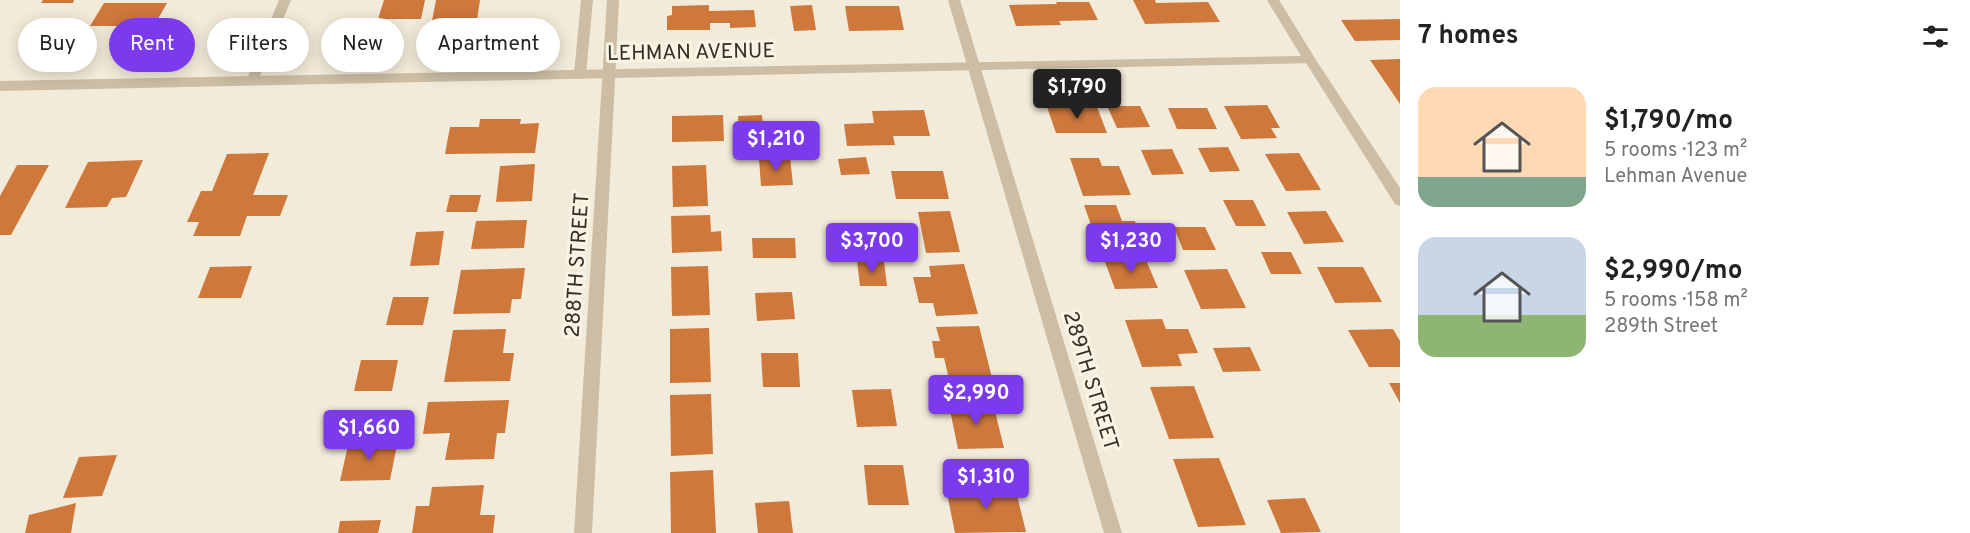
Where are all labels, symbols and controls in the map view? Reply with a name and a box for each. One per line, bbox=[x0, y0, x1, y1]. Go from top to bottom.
chip: Buy bbox=[18, 18, 97, 72]
chip: Rent bbox=[109, 18, 195, 72]
chip: Filters bbox=[207, 18, 309, 72]
chip: New bbox=[321, 18, 404, 72]
chip: Apartment bbox=[416, 18, 560, 72]
text: 7 homes bbox=[1418, 20, 1518, 53]
icon: filters bbox=[1919, 20, 1952, 53]
street label: LEHMAN AVENUE bbox=[607, 38, 775, 68]
pin: $1,790 bbox=[1028, 69, 1126, 120]
text: $1,790 bbox=[1047, 75, 1107, 101]
text: $1,790/mo bbox=[1604, 105, 1733, 138]
icon: home bbox=[1466, 111, 1538, 183]
pin: $1,210 bbox=[727, 121, 825, 172]
text: $1,210 bbox=[747, 127, 805, 153]
text: 5 rooms · 123 m² bbox=[1604, 138, 1747, 164]
text: Lehman Avenue bbox=[1604, 164, 1747, 190]
street label: 288TH STREET bbox=[559, 192, 597, 338]
pin: $3,700 bbox=[823, 223, 921, 274]
pin: $1,230 bbox=[1082, 223, 1180, 274]
text: $3,700 bbox=[840, 229, 904, 255]
text: $1,230 bbox=[1100, 229, 1162, 255]
text: $2,990/mo bbox=[1604, 255, 1742, 288]
icon: home bbox=[1466, 261, 1538, 333]
text: 5 rooms · 158 m² bbox=[1604, 288, 1748, 314]
street label: 289TH STREET bbox=[1056, 308, 1124, 454]
text: 289th Street bbox=[1604, 314, 1718, 340]
pin: $2,990 bbox=[927, 375, 1025, 426]
text: $2,990 bbox=[942, 381, 1010, 407]
pin: $1,660 bbox=[320, 410, 418, 461]
text: $1,660 bbox=[338, 416, 400, 442]
pin: $1,310 bbox=[937, 459, 1035, 510]
text: $1,310 bbox=[957, 465, 1015, 491]

